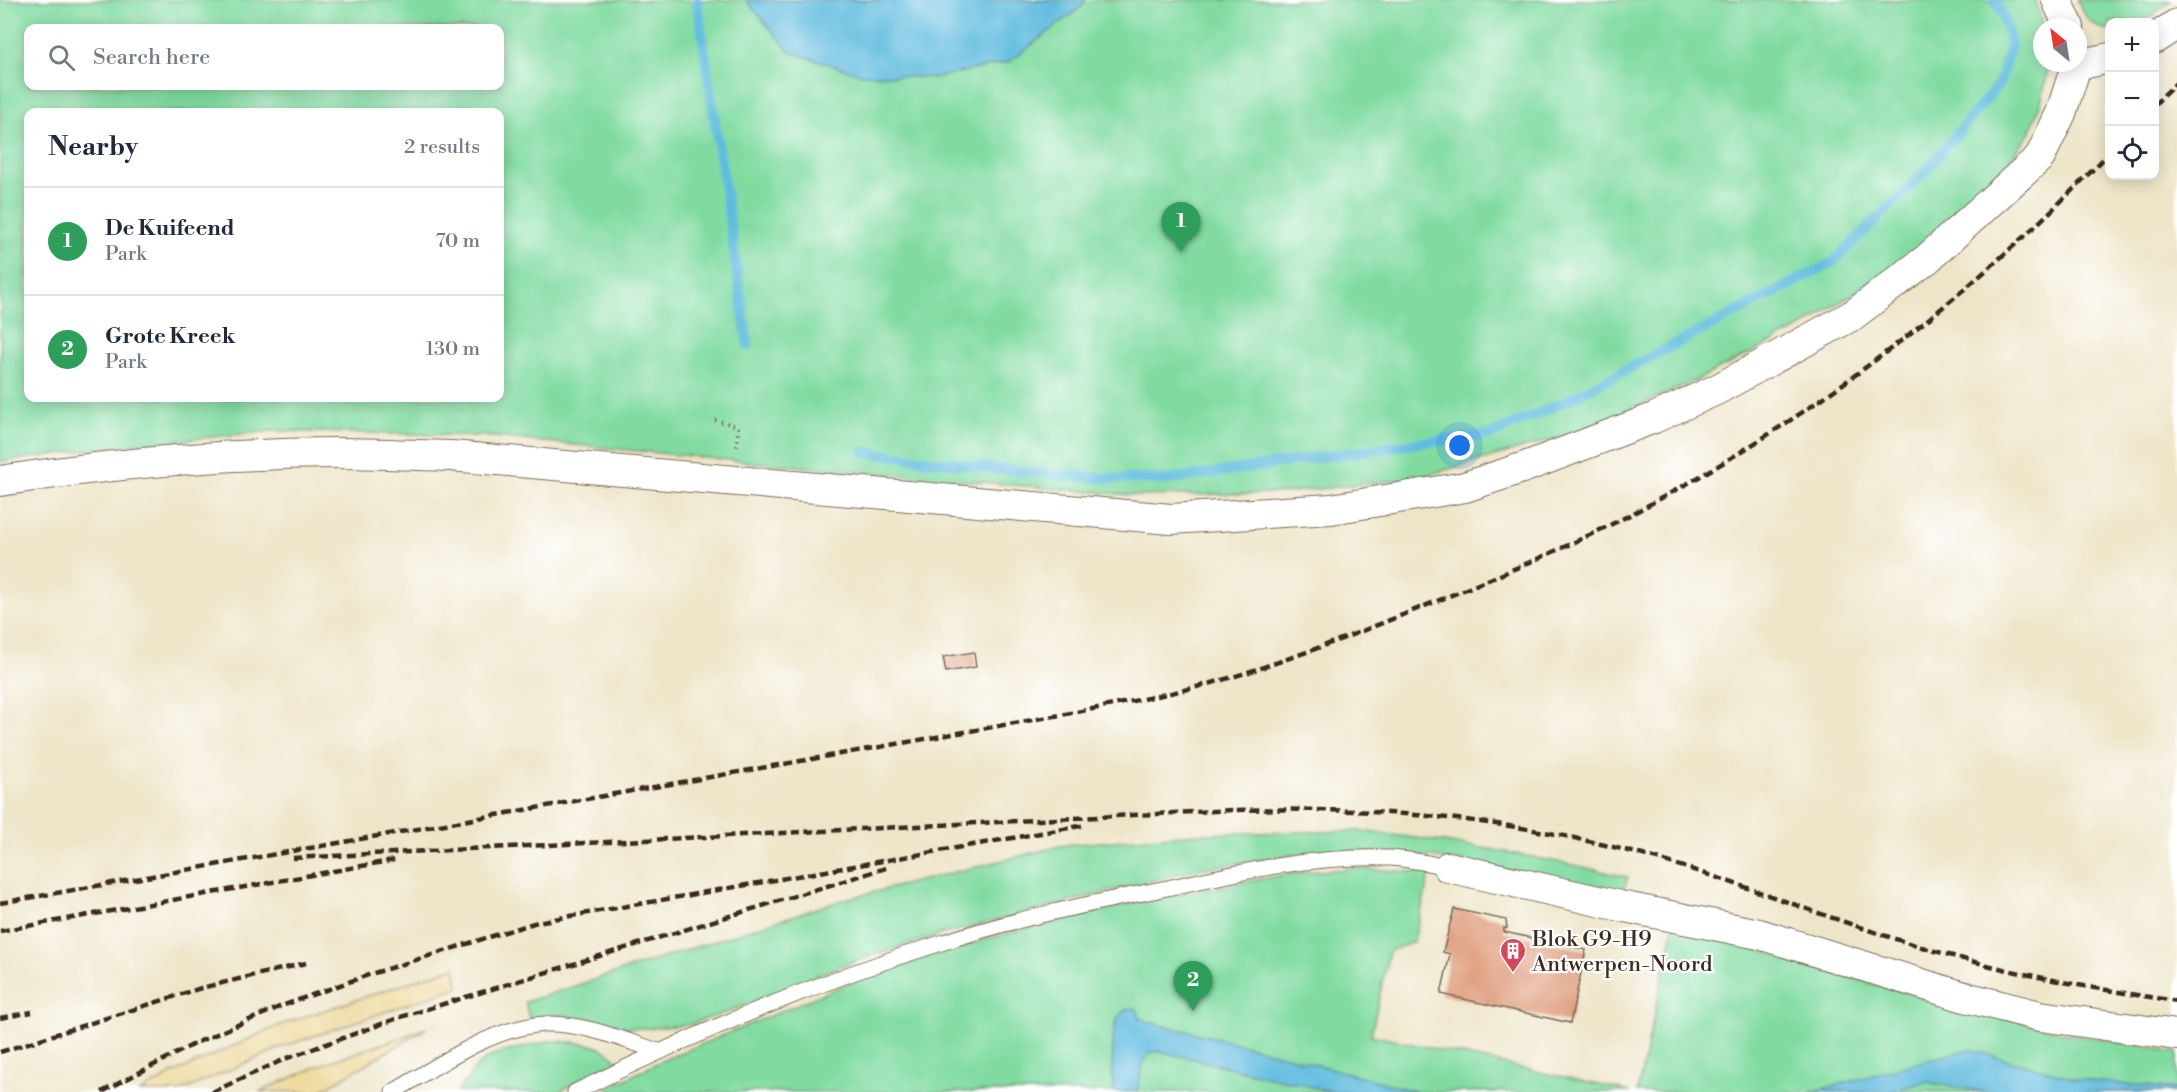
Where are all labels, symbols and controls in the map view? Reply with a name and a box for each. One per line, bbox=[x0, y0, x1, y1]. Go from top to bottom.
north arrow bbox=[2033, 18, 2087, 72]
map controls bbox=[2105, 18, 2159, 180]
button: + bbox=[2105, 18, 2159, 72]
search box bbox=[24, 24, 504, 90]
icon: search bbox=[45, 41, 78, 74]
text: Search here bbox=[93, 44, 210, 71]
button: − bbox=[2105, 72, 2159, 126]
button: locate bbox=[2105, 126, 2159, 180]
text: Nearby bbox=[48, 131, 138, 163]
text: 2 results bbox=[404, 135, 480, 160]
pin: 1 bbox=[1162, 202, 1200, 252]
text: De Kuifeend bbox=[105, 215, 235, 242]
text: 1 bbox=[63, 229, 72, 254]
text: 70 m bbox=[436, 229, 480, 254]
text: Park bbox=[105, 242, 147, 267]
text: Grote Kreek bbox=[105, 323, 235, 350]
text: 2 bbox=[61, 337, 74, 362]
text: 130 m bbox=[425, 337, 480, 362]
text: Park bbox=[105, 350, 147, 375]
your location bbox=[1445, 431, 1474, 460]
place label: Blok G9-H9 Antwerpen-Noord bbox=[1531, 926, 1713, 978]
building icon: Blok G9-H9 Antwerpen-Noord bbox=[1498, 936, 1528, 974]
pin: 2 bbox=[1174, 962, 1212, 1011]

